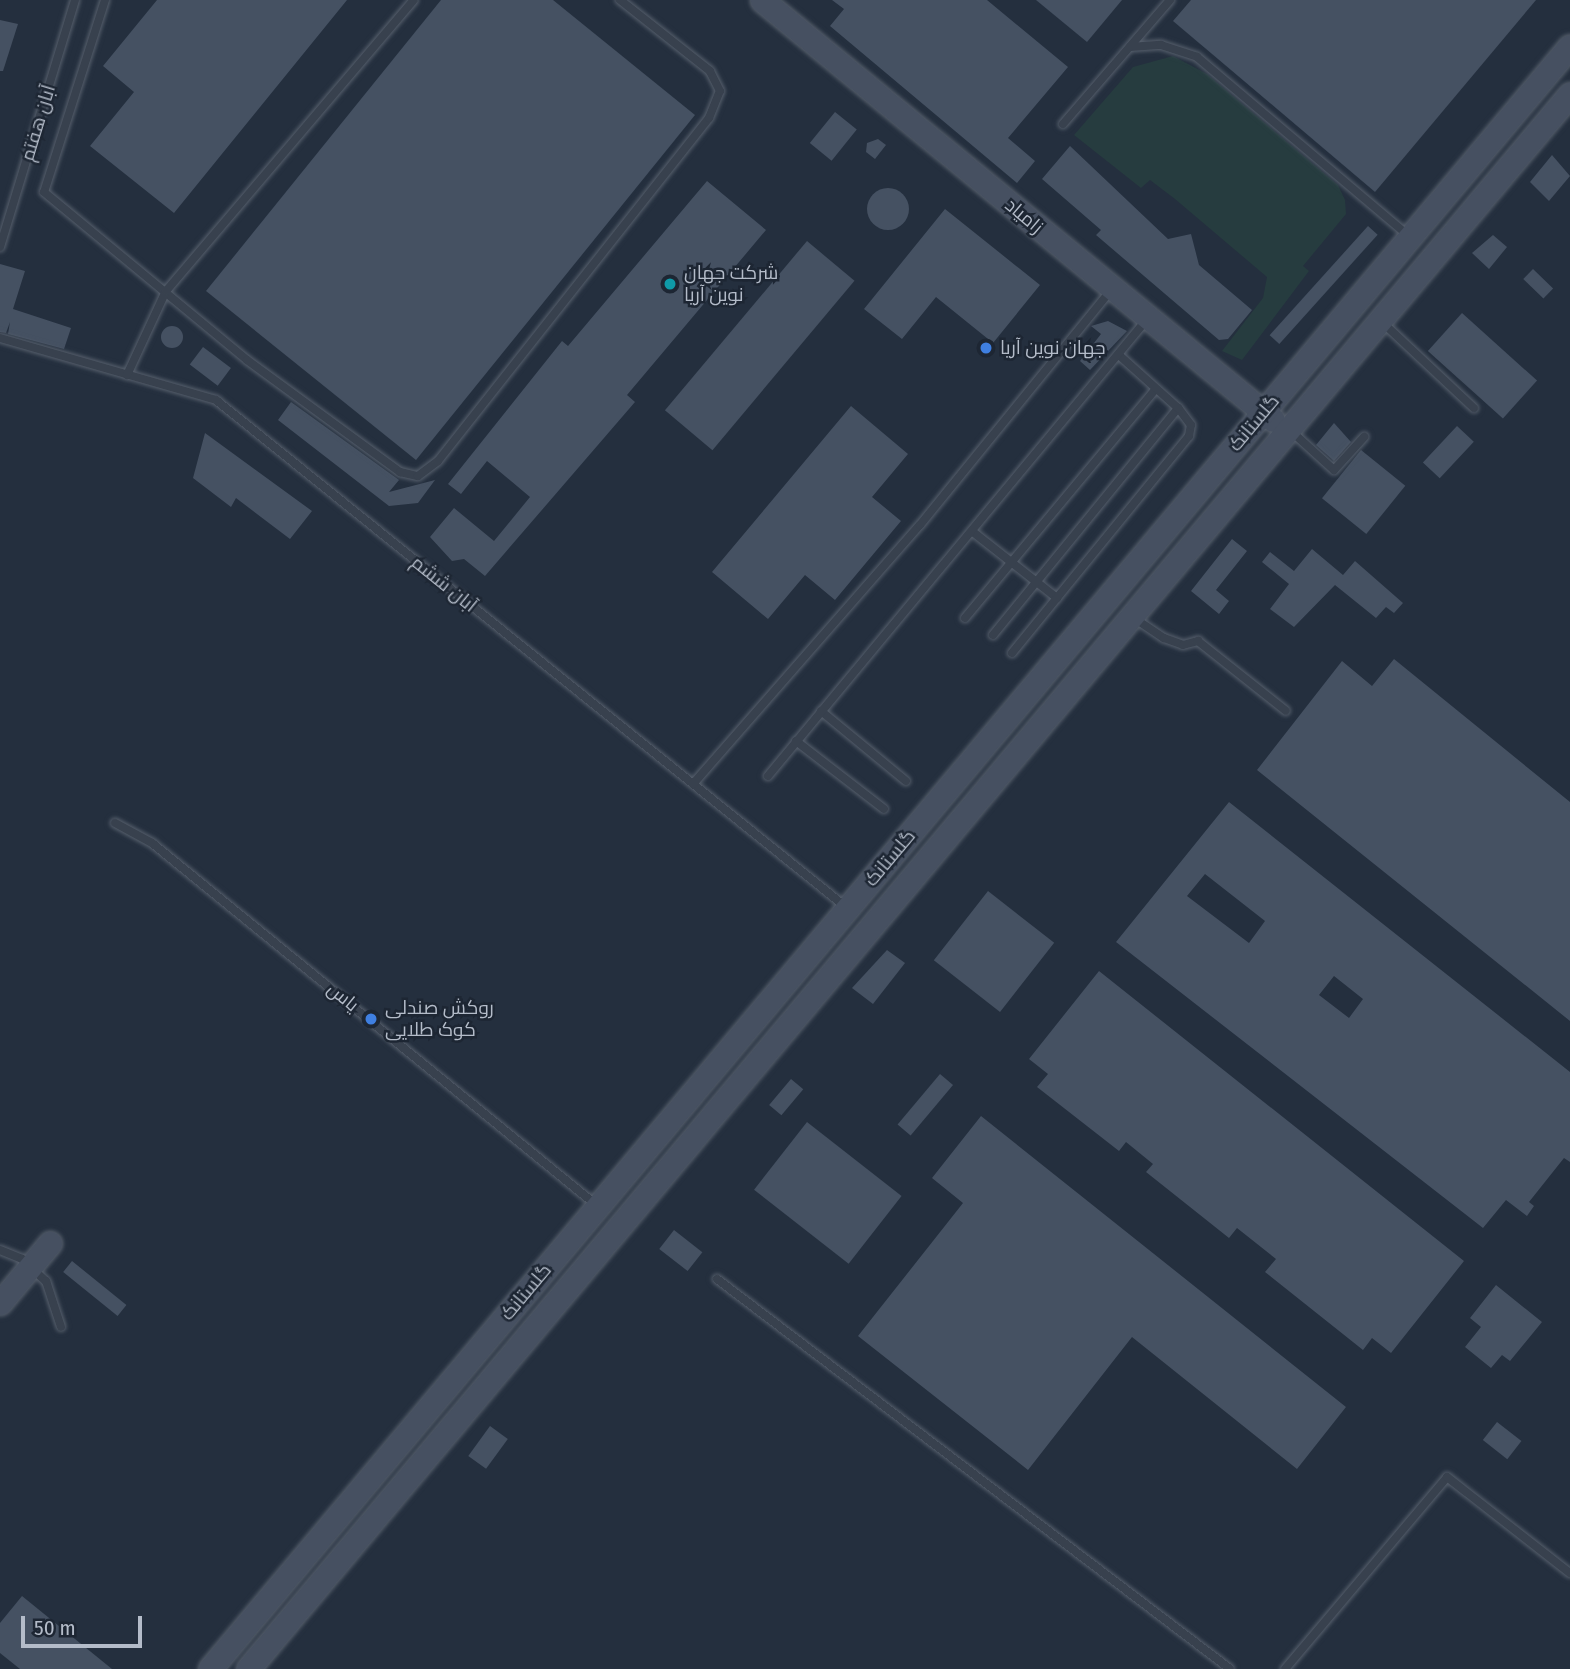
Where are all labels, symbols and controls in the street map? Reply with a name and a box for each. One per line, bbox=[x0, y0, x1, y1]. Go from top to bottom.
street label: آبان هفتم bbox=[16, 82, 60, 164]
street label: زامیاد bbox=[1000, 194, 1048, 238]
place label: شرکت جهان نوین آریا bbox=[684, 262, 778, 306]
marker: شرکت جهان نوین آریا bbox=[662, 276, 678, 292]
place label: جهان نوین آریا bbox=[1000, 337, 1105, 359]
marker: جهان نوین آریا bbox=[978, 340, 994, 356]
street label: گلستانک bbox=[1224, 390, 1284, 456]
street label: آبان ششم bbox=[407, 551, 481, 617]
street label: گلستانک bbox=[860, 825, 920, 891]
street label: یاس bbox=[323, 978, 363, 1016]
place label: روکش صندلی کوک طلایی bbox=[385, 997, 494, 1041]
marker: روکش صندلی کوک طلایی bbox=[363, 1011, 379, 1027]
street label: گلستانک bbox=[496, 1259, 556, 1325]
scale bar bbox=[24, 1602, 145, 1646]
text: 50 m bbox=[34, 1615, 76, 1641]

